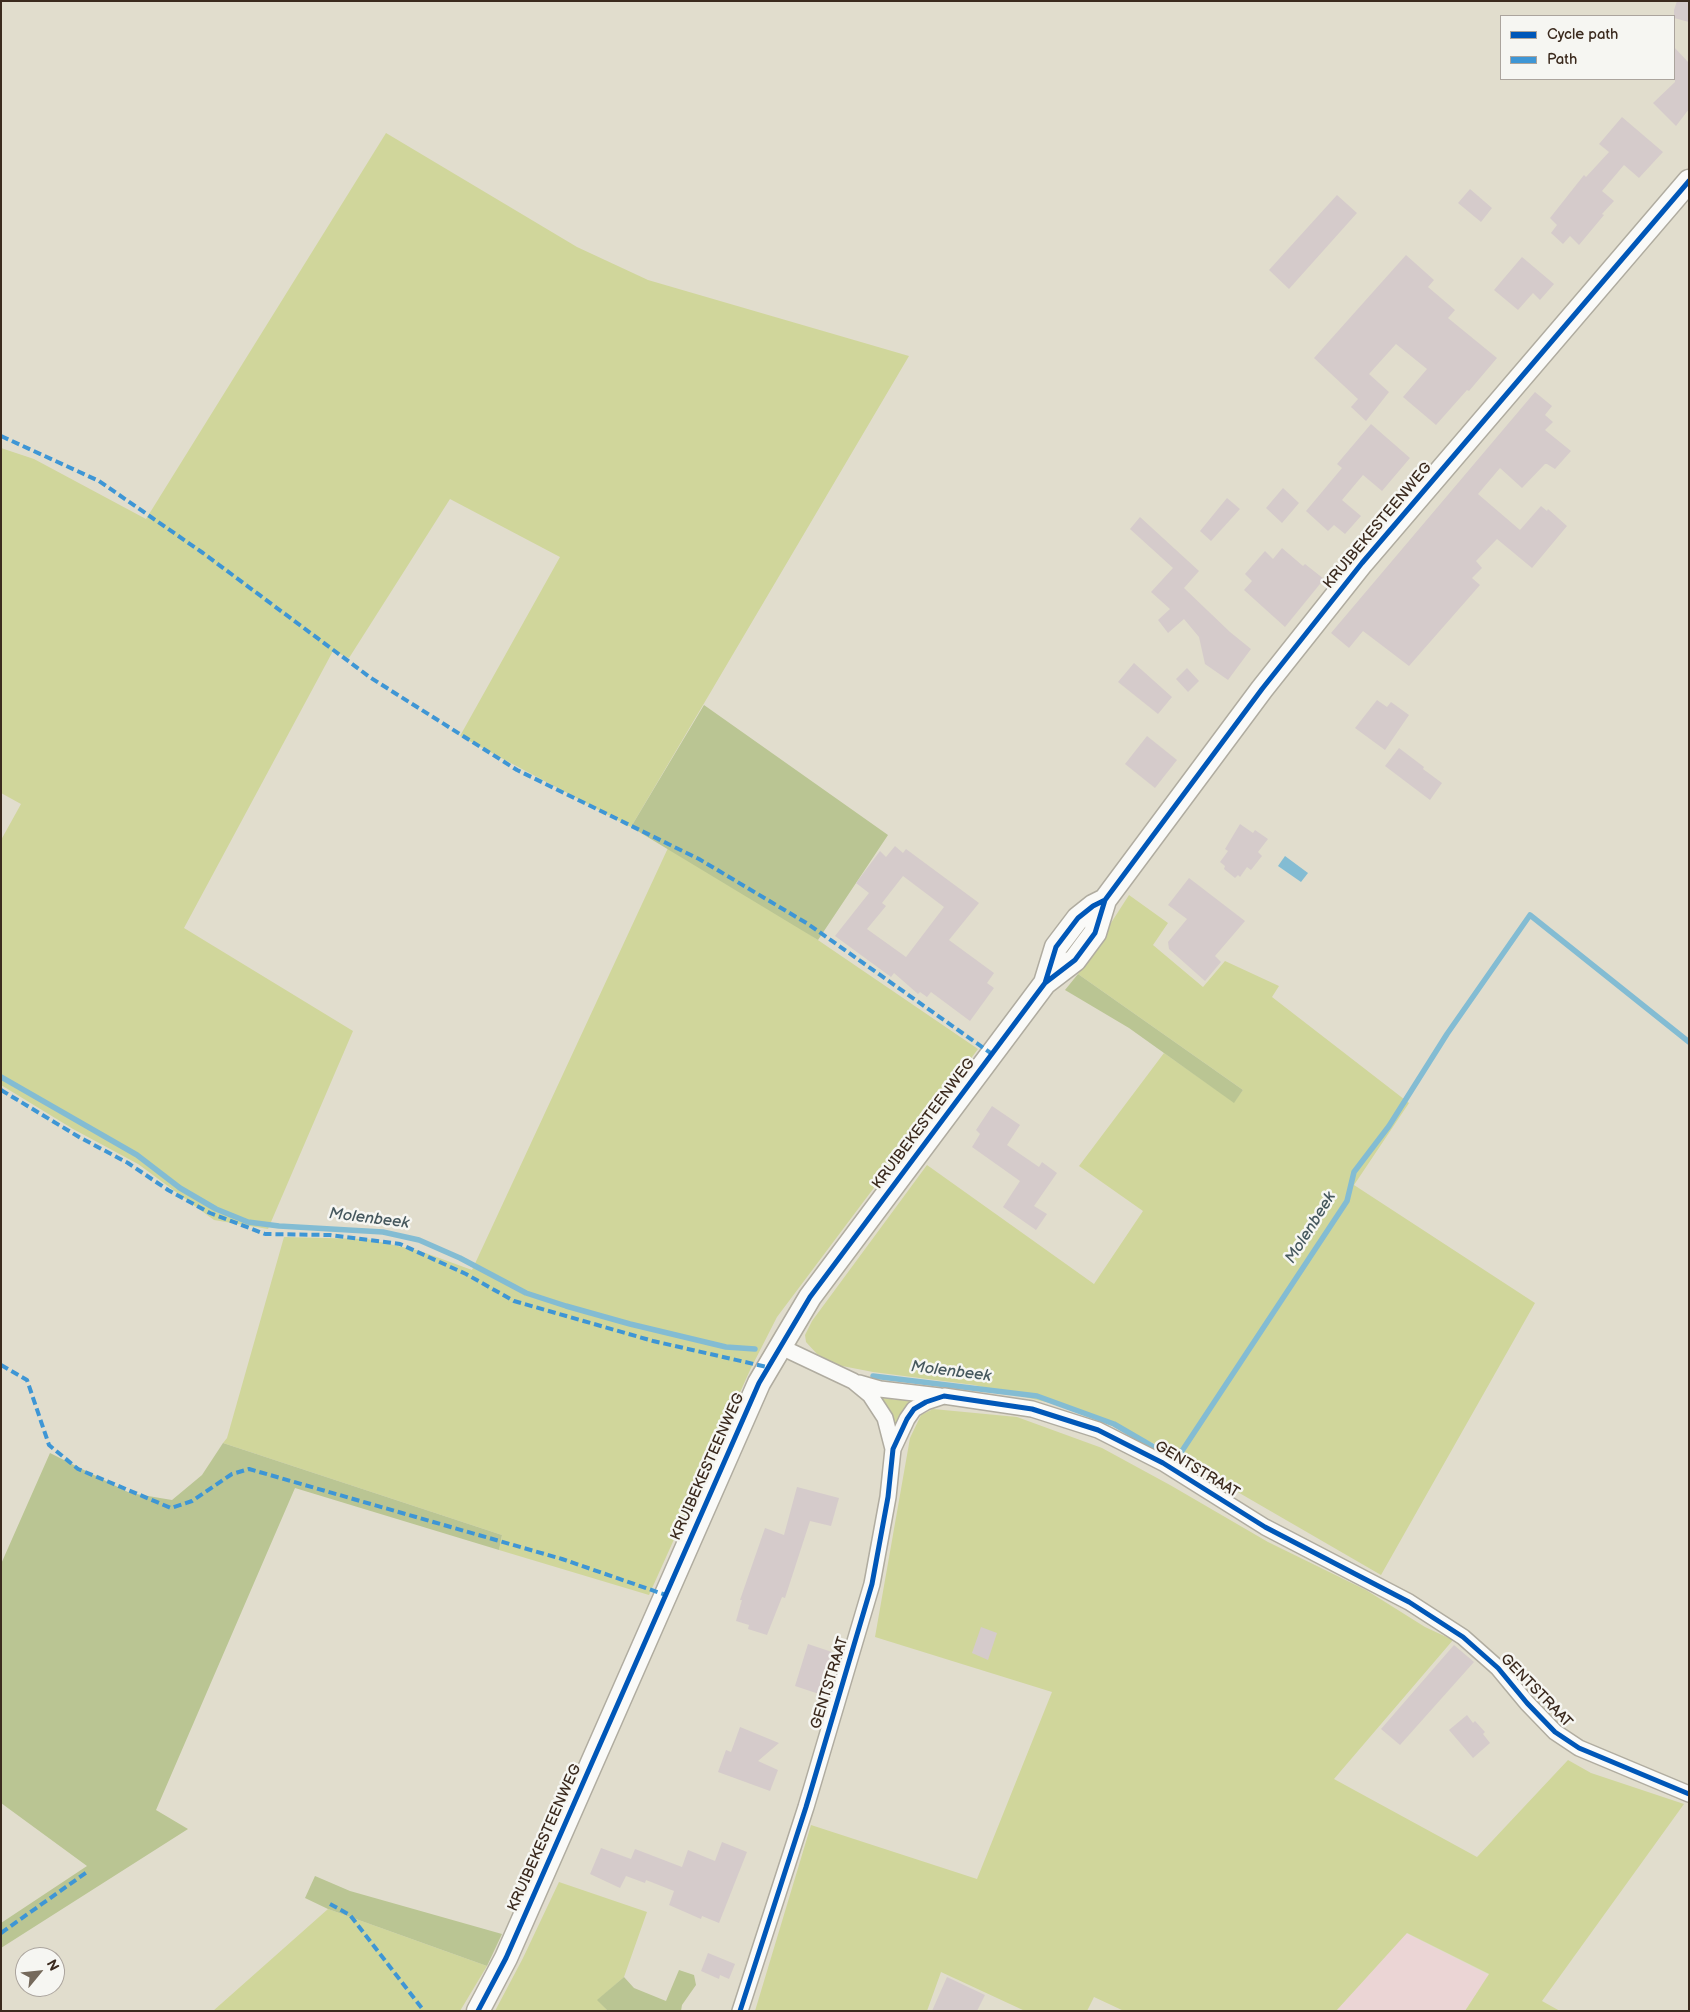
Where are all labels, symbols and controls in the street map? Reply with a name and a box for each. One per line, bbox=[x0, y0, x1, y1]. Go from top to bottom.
legend bbox=[1500, 15, 1675, 80]
text: Cycle path bbox=[1547, 25, 1618, 44]
text: Path bbox=[1547, 50, 1577, 69]
street label: KRUIBEKESTEENWEG bbox=[1320, 459, 1436, 593]
street label: KRUIBEKESTEENWEG bbox=[869, 1055, 979, 1193]
water label: Molenbeek bbox=[1281, 1189, 1341, 1267]
water label: Molenbeek bbox=[328, 1205, 410, 1233]
water label: Molenbeek bbox=[910, 1358, 992, 1386]
street label: KRUIBEKESTEENWEG bbox=[667, 1391, 749, 1543]
street label: GENTSTRAAT bbox=[1151, 1438, 1243, 1502]
street label: GENTSTRAAT bbox=[807, 1635, 853, 1731]
street label: GENTSTRAAT bbox=[1496, 1650, 1576, 1732]
street label: KRUIBEKESTEENWEG bbox=[504, 1762, 586, 1914]
north arrow bbox=[15, 1947, 65, 1997]
text: N bbox=[43, 1957, 63, 1974]

